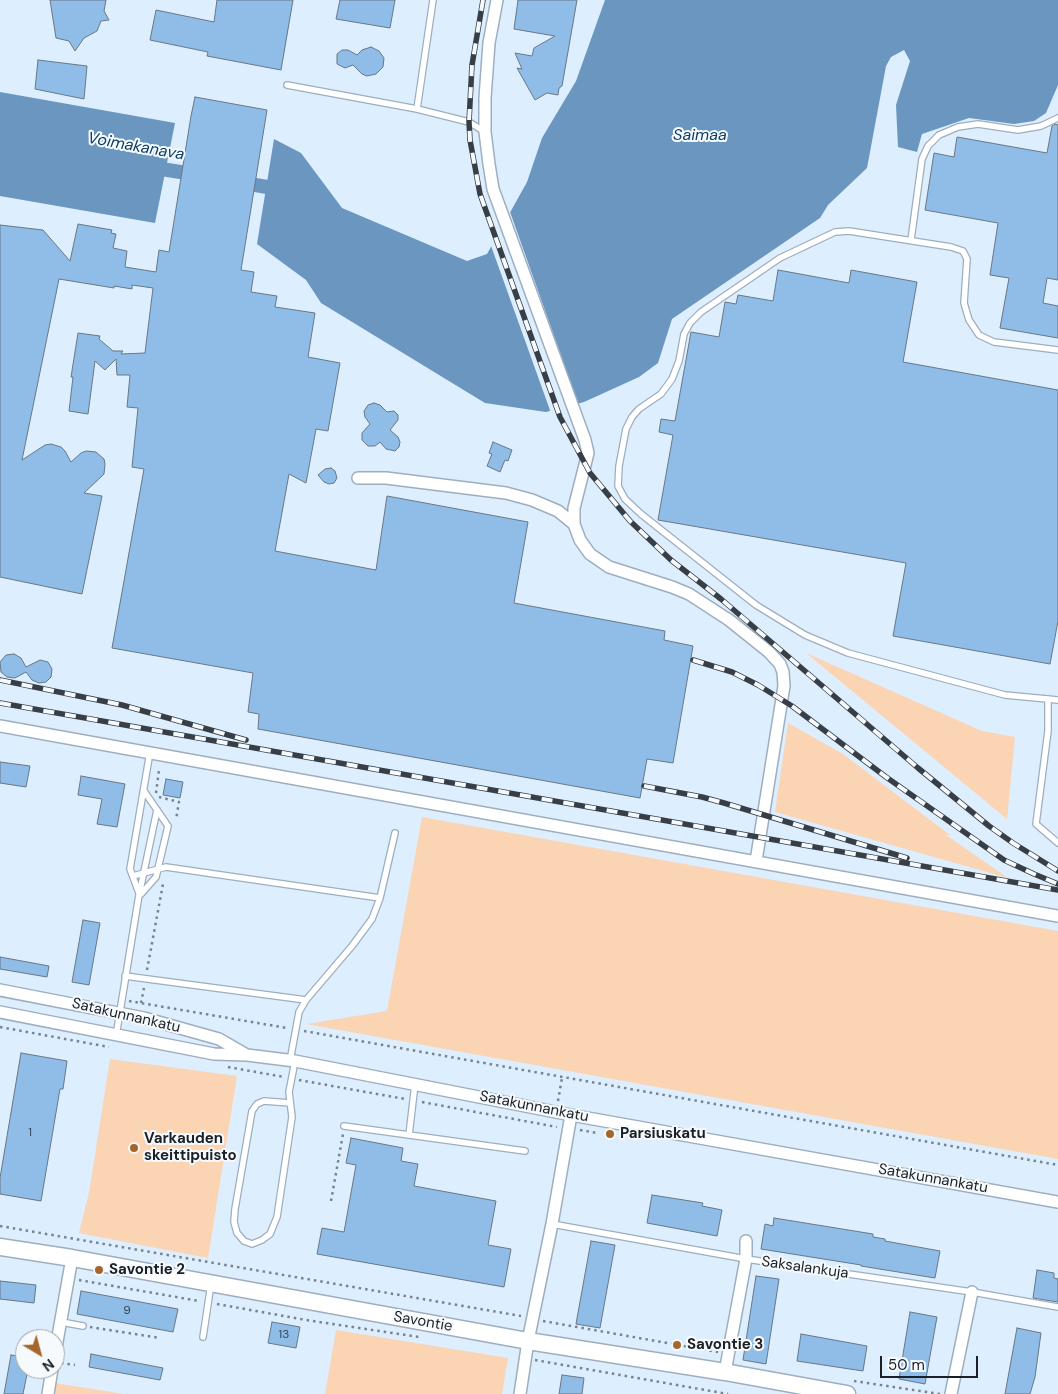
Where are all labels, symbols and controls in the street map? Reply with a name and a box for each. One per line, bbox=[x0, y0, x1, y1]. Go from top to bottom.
water label: Saimaa bbox=[673, 126, 727, 146]
water label: Voimakanava bbox=[86, 129, 186, 165]
street label: Satakunnankatu bbox=[70, 995, 182, 1037]
street label: Satakunnankatu bbox=[478, 1088, 590, 1126]
place label: Parsiuskatu bbox=[620, 1125, 706, 1143]
house number: 1 bbox=[28, 1126, 32, 1140]
marker: Parsiuskatu bbox=[604, 1128, 616, 1140]
place label: Varkauden skeittipuisto bbox=[144, 1130, 237, 1165]
marker: Varkauden skeittipuisto bbox=[128, 1142, 140, 1154]
street label: Satakunnankatu bbox=[877, 1161, 989, 1197]
street label: Saksalankuja bbox=[760, 1253, 850, 1283]
place label: Savontie 2 bbox=[109, 1261, 185, 1279]
marker: Savontie 2 bbox=[93, 1264, 105, 1276]
house number: 9 bbox=[123, 1304, 131, 1318]
street label: Savontie bbox=[392, 1308, 454, 1336]
house number: 13 bbox=[279, 1328, 289, 1342]
north arrow bbox=[15, 1329, 65, 1379]
place label: Savontie 3 bbox=[687, 1336, 763, 1354]
marker: Savontie 3 bbox=[671, 1339, 683, 1351]
scale bar bbox=[883, 1346, 980, 1378]
text: N bbox=[39, 1355, 58, 1375]
text: 50 m bbox=[888, 1355, 925, 1375]

